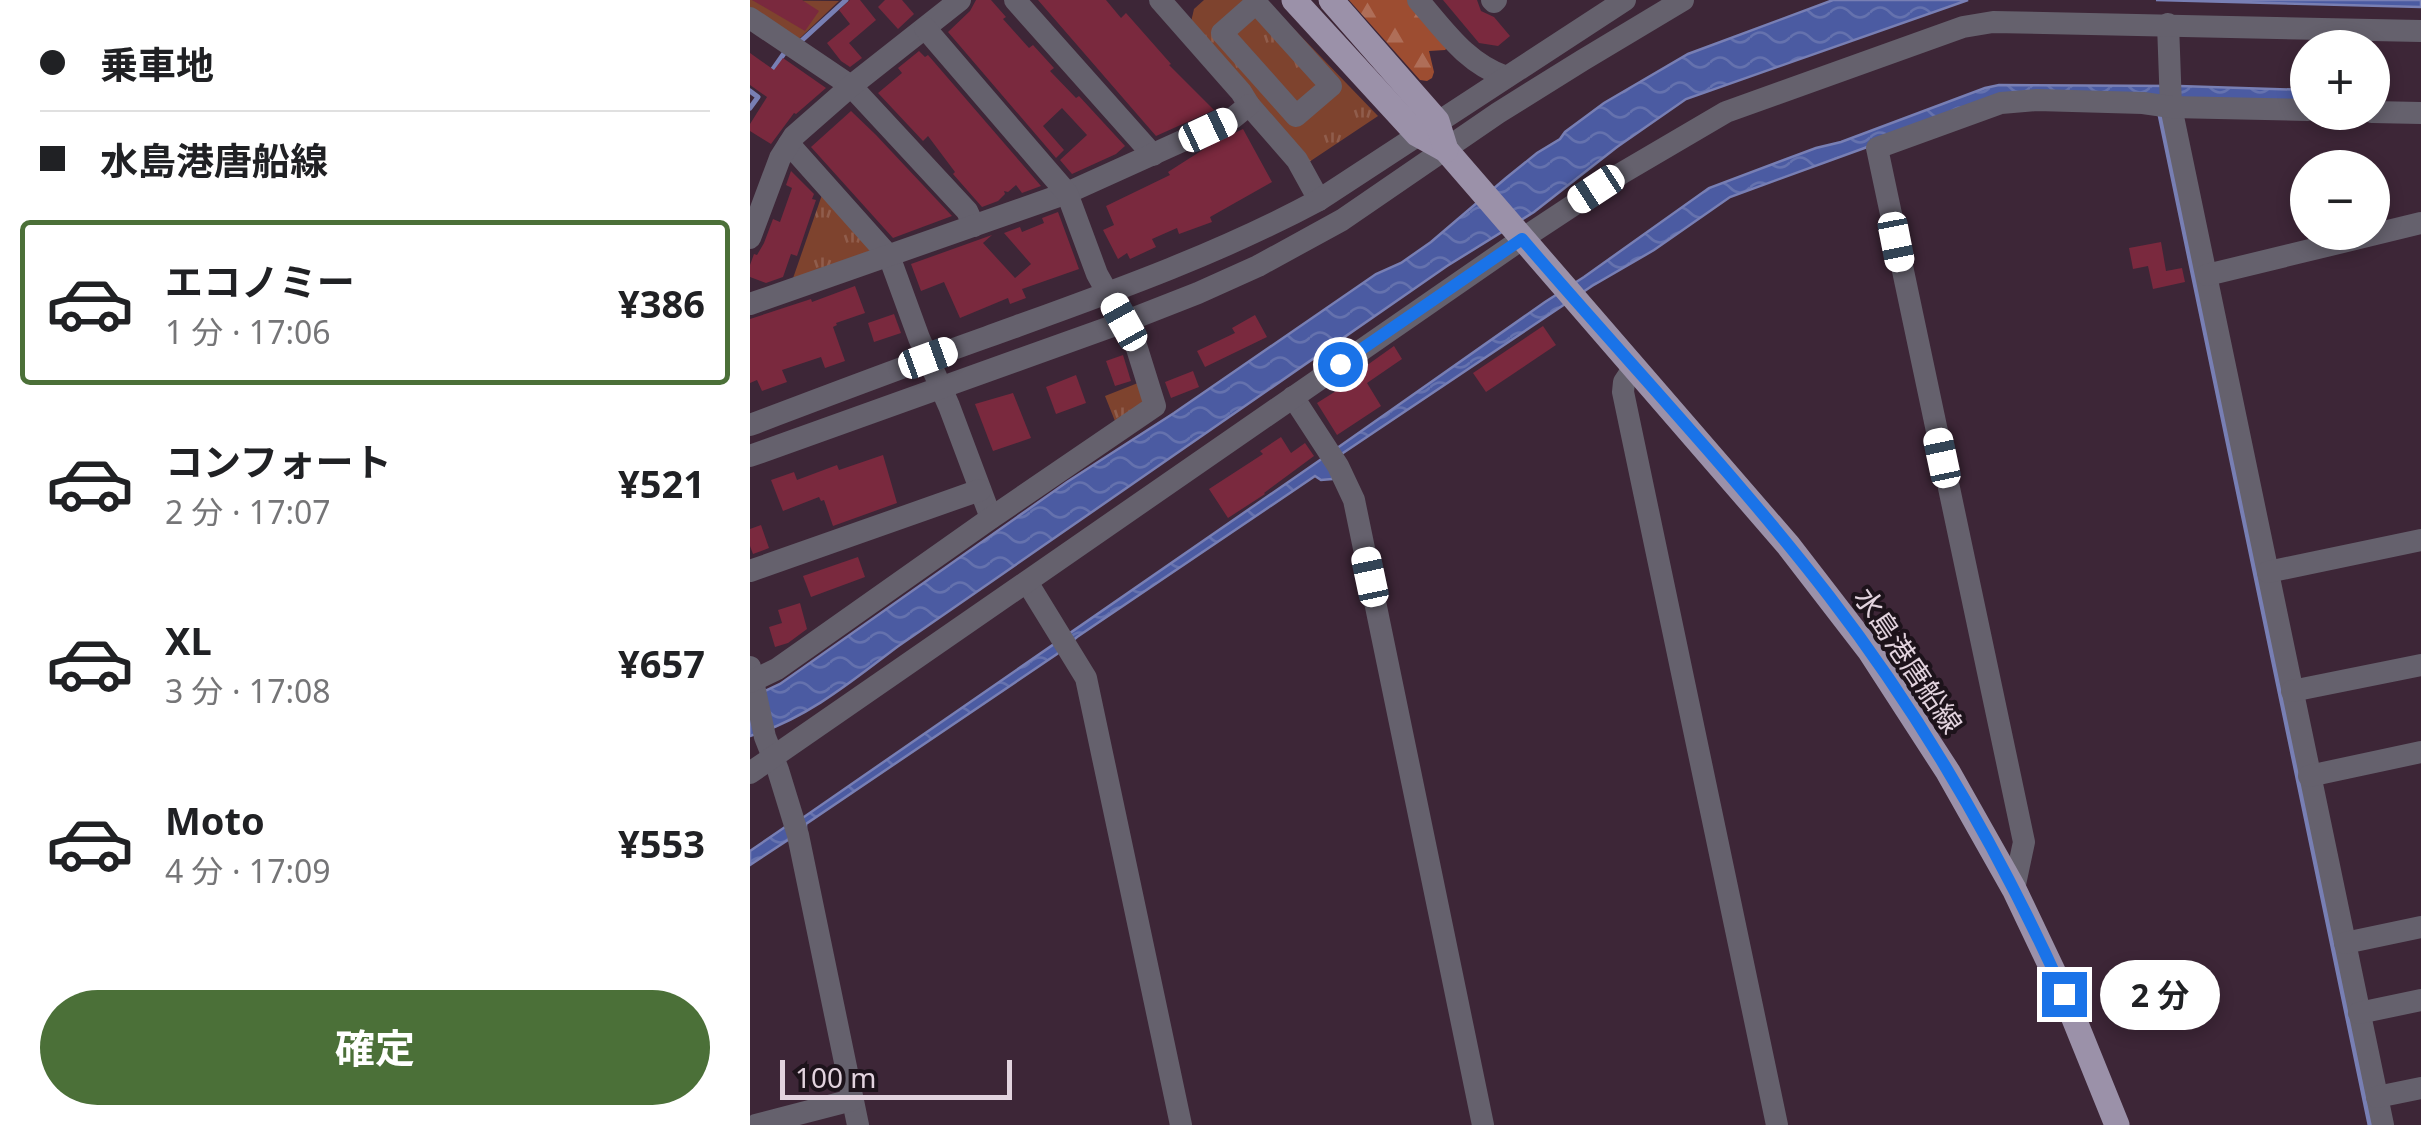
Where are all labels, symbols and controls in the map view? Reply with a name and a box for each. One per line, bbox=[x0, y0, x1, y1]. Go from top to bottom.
map controls bbox=[2290, 30, 2390, 250]
button: + bbox=[2290, 30, 2390, 130]
text: 乗車地 bbox=[100, 38, 214, 90]
car bbox=[1174, 104, 1242, 156]
text: 水島港唐船線 bbox=[100, 134, 328, 186]
button: − bbox=[2290, 150, 2390, 250]
car bbox=[1563, 160, 1629, 218]
car bbox=[1876, 210, 1916, 274]
text: エコノミー bbox=[165, 255, 355, 307]
icon: car bbox=[45, 258, 135, 348]
text: ¥386 bbox=[618, 277, 705, 329]
car bbox=[1096, 288, 1152, 356]
text: 1 分 · 17:06 bbox=[165, 310, 331, 353]
car bbox=[895, 334, 961, 382]
route start bbox=[1318, 342, 1363, 387]
car bbox=[1921, 426, 1963, 490]
text: コンフォート bbox=[165, 435, 392, 487]
icon: car bbox=[45, 438, 135, 528]
text: ¥521 bbox=[618, 457, 705, 509]
text: 2 分 · 17:07 bbox=[165, 490, 331, 533]
car bbox=[1349, 545, 1391, 609]
street label: 水島港唐船線 bbox=[1846, 580, 1972, 740]
text: XL bbox=[165, 614, 212, 666]
icon: car bbox=[45, 618, 135, 708]
text: ¥657 bbox=[618, 637, 705, 689]
text: 3 分 · 17:08 bbox=[165, 669, 331, 712]
text: Moto bbox=[165, 794, 265, 846]
icon: car bbox=[45, 798, 135, 888]
text: ¥553 bbox=[618, 817, 705, 869]
text: 4 分 · 17:09 bbox=[165, 849, 331, 892]
callout: 2 分 bbox=[2099, 959, 2219, 1029]
route end bbox=[2042, 972, 2087, 1017]
text: 2 分 bbox=[2131, 973, 2189, 1016]
button: 確定 bbox=[40, 990, 710, 1105]
scale bar bbox=[780, 1055, 1012, 1100]
text: 100 m bbox=[795, 1058, 877, 1096]

